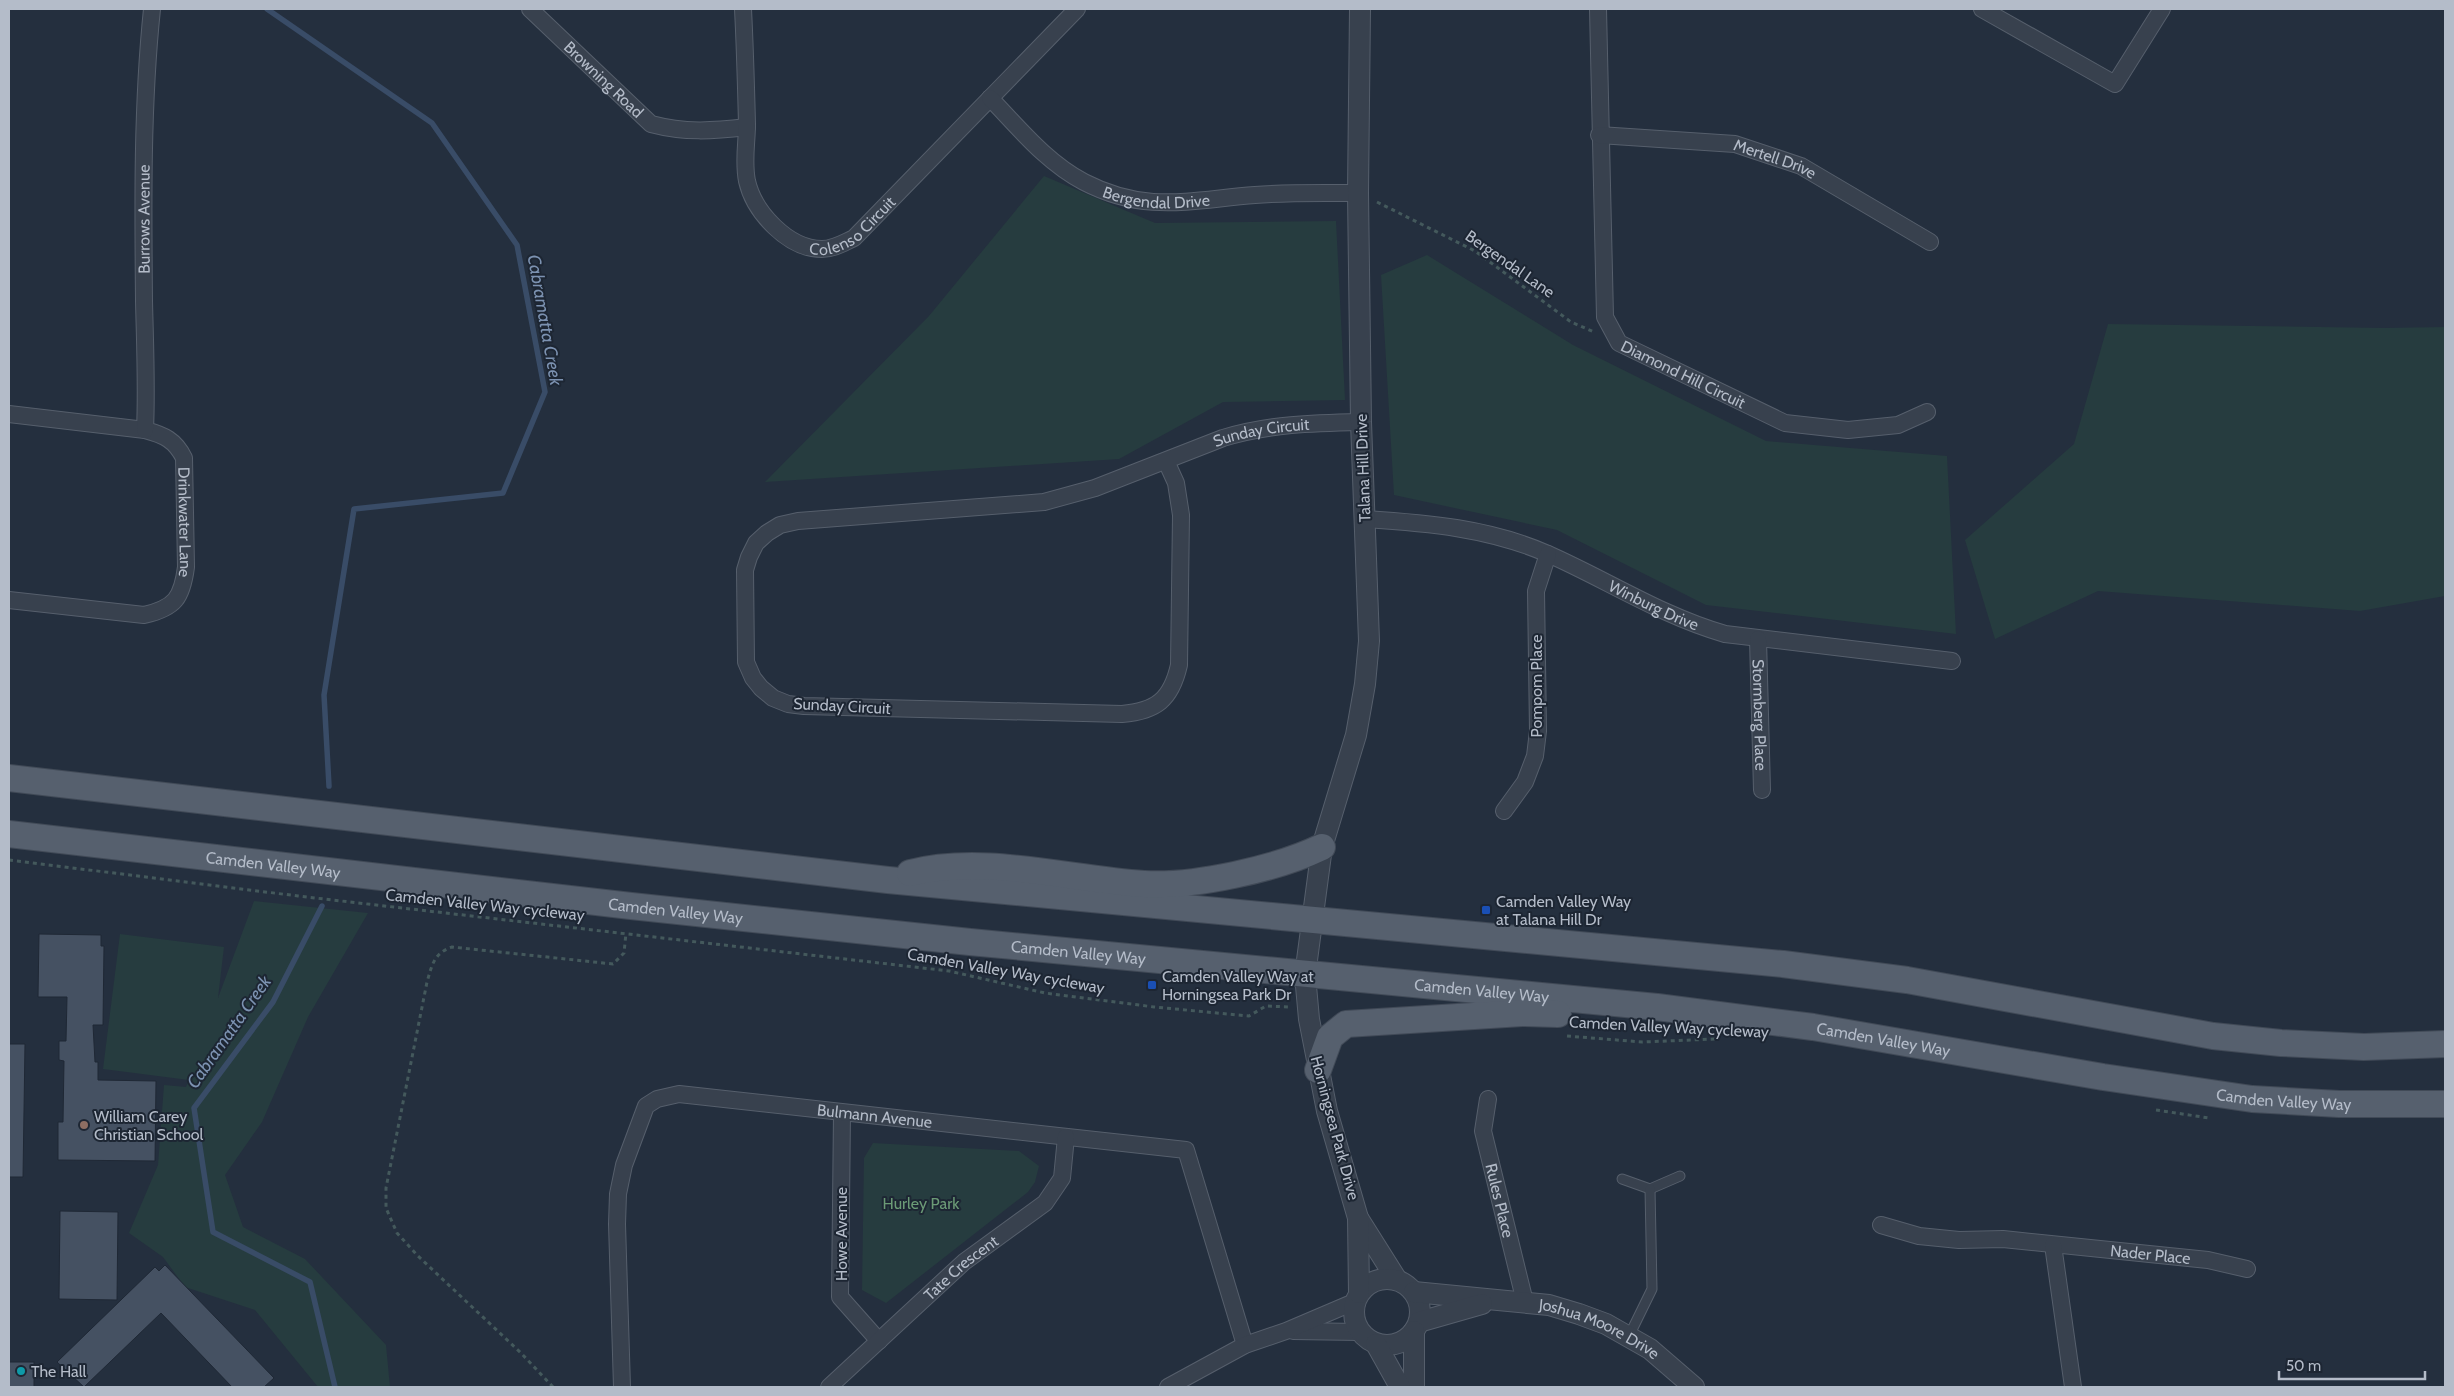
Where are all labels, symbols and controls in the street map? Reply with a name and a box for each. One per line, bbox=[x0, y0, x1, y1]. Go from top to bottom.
street label: Browning Road bbox=[560, 37, 648, 121]
street label: Mertell Drive bbox=[1731, 135, 1820, 183]
street label: Burrows Avenue bbox=[134, 164, 153, 274]
street label: Bergendal Drive bbox=[1100, 182, 1211, 212]
street label: Colenso Circuit bbox=[808, 192, 899, 259]
street label: Bergendal Lane bbox=[1462, 226, 1558, 302]
water label: Cabramatta Creek bbox=[523, 253, 568, 388]
street label: Diamond Hill Circuit bbox=[1618, 336, 1749, 412]
street label: Talana Hill Drive bbox=[1352, 413, 1374, 523]
street label: Sunday Circuit bbox=[1210, 414, 1310, 451]
street label: Drinkwater Lane bbox=[175, 467, 196, 579]
street label: Winburg Drive bbox=[1606, 576, 1702, 634]
street label: Pompom Place bbox=[1527, 635, 1546, 738]
street label: Stormberg Place bbox=[1749, 659, 1771, 771]
street label: Sunday Circuit bbox=[793, 694, 892, 718]
street label: Camden Valley Way bbox=[205, 847, 342, 882]
street label: Camden Valley Way cycleway bbox=[385, 885, 585, 925]
place label: Camden Valley Way at Talana Hill Dr bbox=[1496, 892, 1631, 929]
street label: Camden Valley Way bbox=[607, 894, 744, 927]
marker: Camden Valley Way at Talana Hill Dr bbox=[1480, 904, 1492, 916]
street label: Camden Valley Way bbox=[1010, 936, 1147, 968]
street label: Camden Valley Way cycleway bbox=[906, 944, 1106, 998]
place label: Camden Valley Way at Horningsea Park Dr bbox=[1162, 967, 1314, 1004]
water label: Cabramatta Creek bbox=[182, 970, 277, 1093]
street label: Camden Valley Way bbox=[1413, 975, 1550, 1006]
marker: Camden Valley Way at Horningsea Park Dr bbox=[1146, 979, 1158, 991]
street label: Camden Valley Way cycleway bbox=[1569, 1012, 1769, 1042]
street label: Camden Valley Way bbox=[1815, 1018, 1952, 1060]
street label: Horningsea Park Drive bbox=[1307, 1054, 1363, 1202]
street label: Camden Valley Way bbox=[2215, 1084, 2351, 1114]
street label: Bulmann Avenue bbox=[816, 1100, 933, 1131]
place label: William Carey Christian School bbox=[94, 1107, 203, 1144]
marker: William Carey Christian School bbox=[78, 1119, 90, 1131]
street label: Rules Place bbox=[1482, 1161, 1518, 1240]
street label: Howe Avenue bbox=[832, 1187, 851, 1281]
park label: Hurley Park bbox=[883, 1194, 960, 1213]
street label: Tate Crescent bbox=[920, 1231, 1002, 1304]
street label: Nader Place bbox=[2109, 1241, 2191, 1268]
street label: Joshua Moore Drive bbox=[1537, 1294, 1664, 1363]
scale bar bbox=[2279, 1348, 2425, 1380]
text: 50 m bbox=[2286, 1357, 2321, 1375]
place label: The Hall bbox=[31, 1362, 86, 1381]
marker: The Hall bbox=[15, 1365, 27, 1377]

